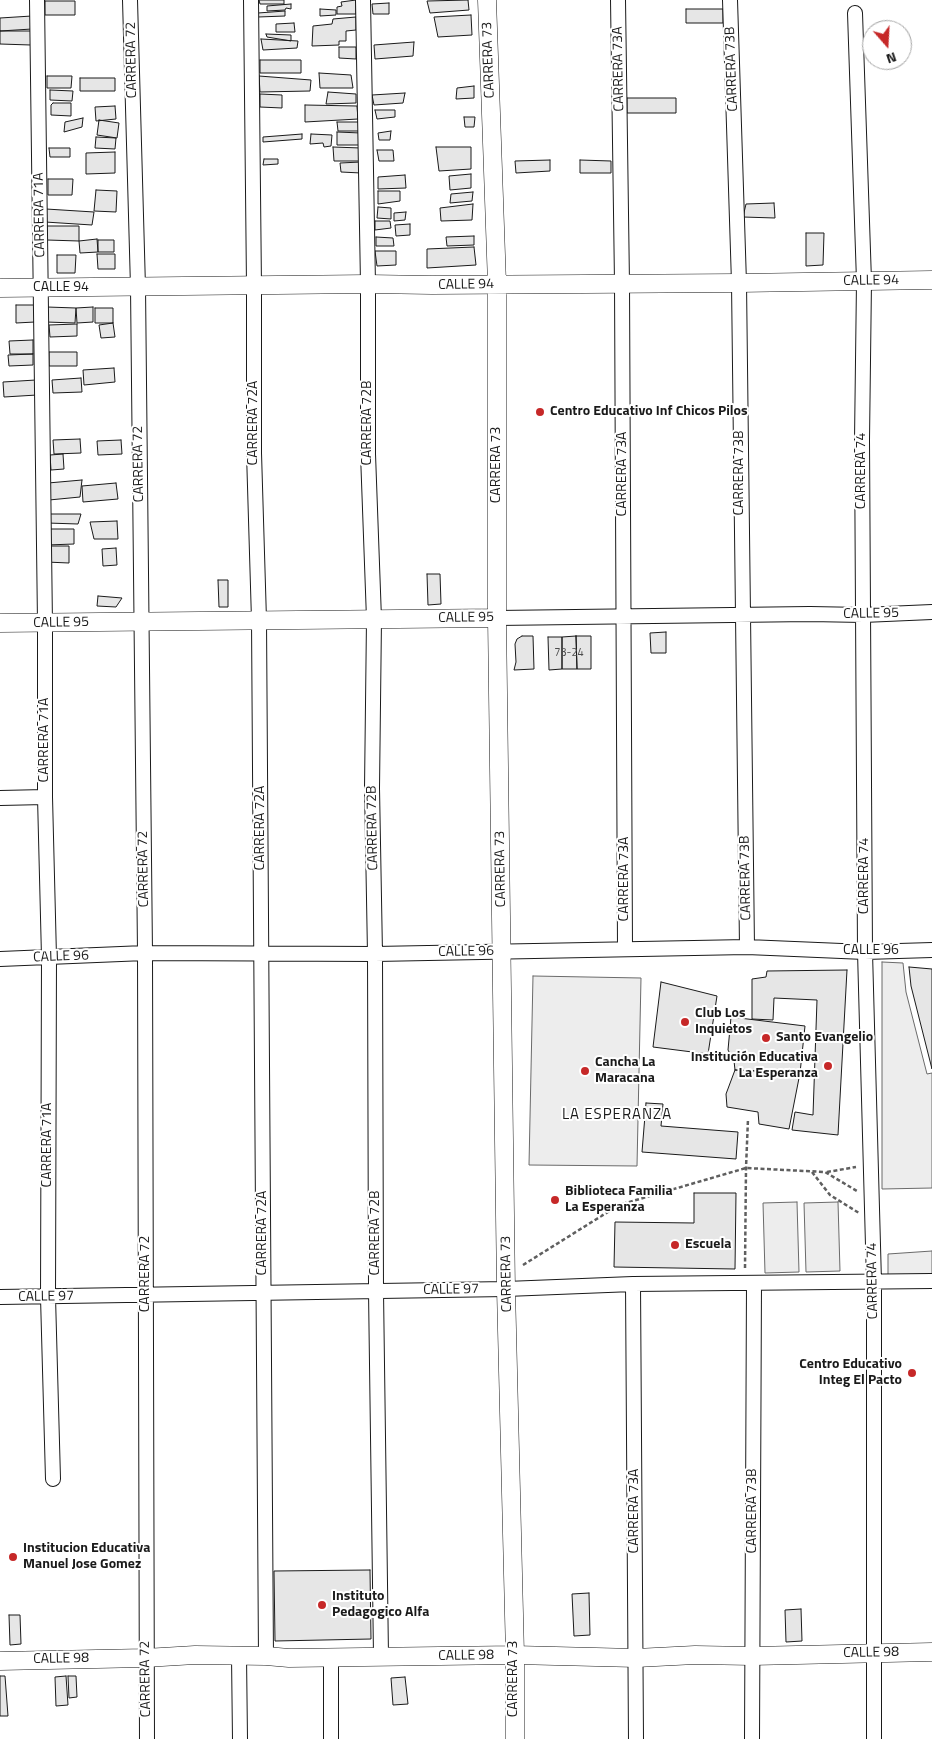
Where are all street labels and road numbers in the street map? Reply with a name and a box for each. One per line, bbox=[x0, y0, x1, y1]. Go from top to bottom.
street label: CARRERA 73 bbox=[479, 21, 499, 99]
street label: CARRERA 72 bbox=[123, 22, 141, 98]
street label: CARRERA 73A bbox=[610, 26, 628, 112]
street label: CARRERA 73B bbox=[722, 26, 742, 112]
street label: CARRERA 71A bbox=[31, 172, 49, 258]
street label: CALLE 94 bbox=[843, 272, 899, 290]
street label: CALLE 94 bbox=[438, 276, 494, 294]
street label: CALLE 94 bbox=[33, 280, 89, 296]
street label: CARRERA 72B bbox=[360, 380, 376, 466]
street label: CARRERA 72A bbox=[246, 381, 262, 465]
street label: CARRERA 72 bbox=[130, 426, 148, 502]
street label: CARRERA 73 bbox=[489, 427, 505, 503]
street label: CARRERA 73B bbox=[732, 430, 748, 516]
street label: CARRERA 73A bbox=[615, 432, 631, 516]
street label: CARRERA 74 bbox=[854, 433, 870, 509]
street label: CALLE 95 bbox=[843, 605, 899, 623]
street label: CALLE 95 bbox=[438, 609, 494, 627]
street label: CALLE 95 bbox=[33, 614, 89, 632]
street label: CARRERA 71A bbox=[37, 698, 53, 782]
street label: CARRERA 72B bbox=[364, 785, 382, 871]
street label: CARRERA 72A bbox=[253, 786, 269, 870]
street label: CARRERA 72 bbox=[135, 831, 153, 907]
street label: CARRERA 73 bbox=[492, 831, 510, 907]
street label: CARRERA 73B bbox=[737, 835, 755, 921]
street label: CARRERA 73A bbox=[617, 837, 633, 921]
street label: CARRERA 74 bbox=[857, 838, 873, 914]
street label: CALLE 96 bbox=[438, 943, 494, 961]
street label: CALLE 96 bbox=[843, 943, 899, 959]
street label: CALLE 96 bbox=[33, 948, 89, 966]
street label: CARRERA 71A bbox=[40, 1103, 56, 1187]
street label: CARRERA 72B bbox=[368, 1190, 384, 1276]
street label: CARRERA 72A bbox=[255, 1191, 271, 1275]
street label: CARRERA 72 bbox=[138, 1236, 154, 1312]
street label: CARRERA 73 bbox=[498, 1236, 516, 1312]
street label: CARRERA 74 bbox=[864, 1243, 882, 1319]
street label: CALLE 97 bbox=[423, 1281, 479, 1299]
street label: CALLE 97 bbox=[18, 1288, 74, 1306]
street label: CARRERA 73B bbox=[745, 1468, 761, 1554]
street label: CARRERA 73A bbox=[627, 1469, 643, 1553]
street label: CARRERA 72 bbox=[137, 1641, 155, 1717]
street label: CARRERA 73 bbox=[506, 1641, 522, 1717]
street label: CALLE 98 bbox=[843, 1644, 899, 1662]
street label: CALLE 98 bbox=[438, 1647, 494, 1665]
street label: CALLE 98 bbox=[33, 1650, 89, 1668]

